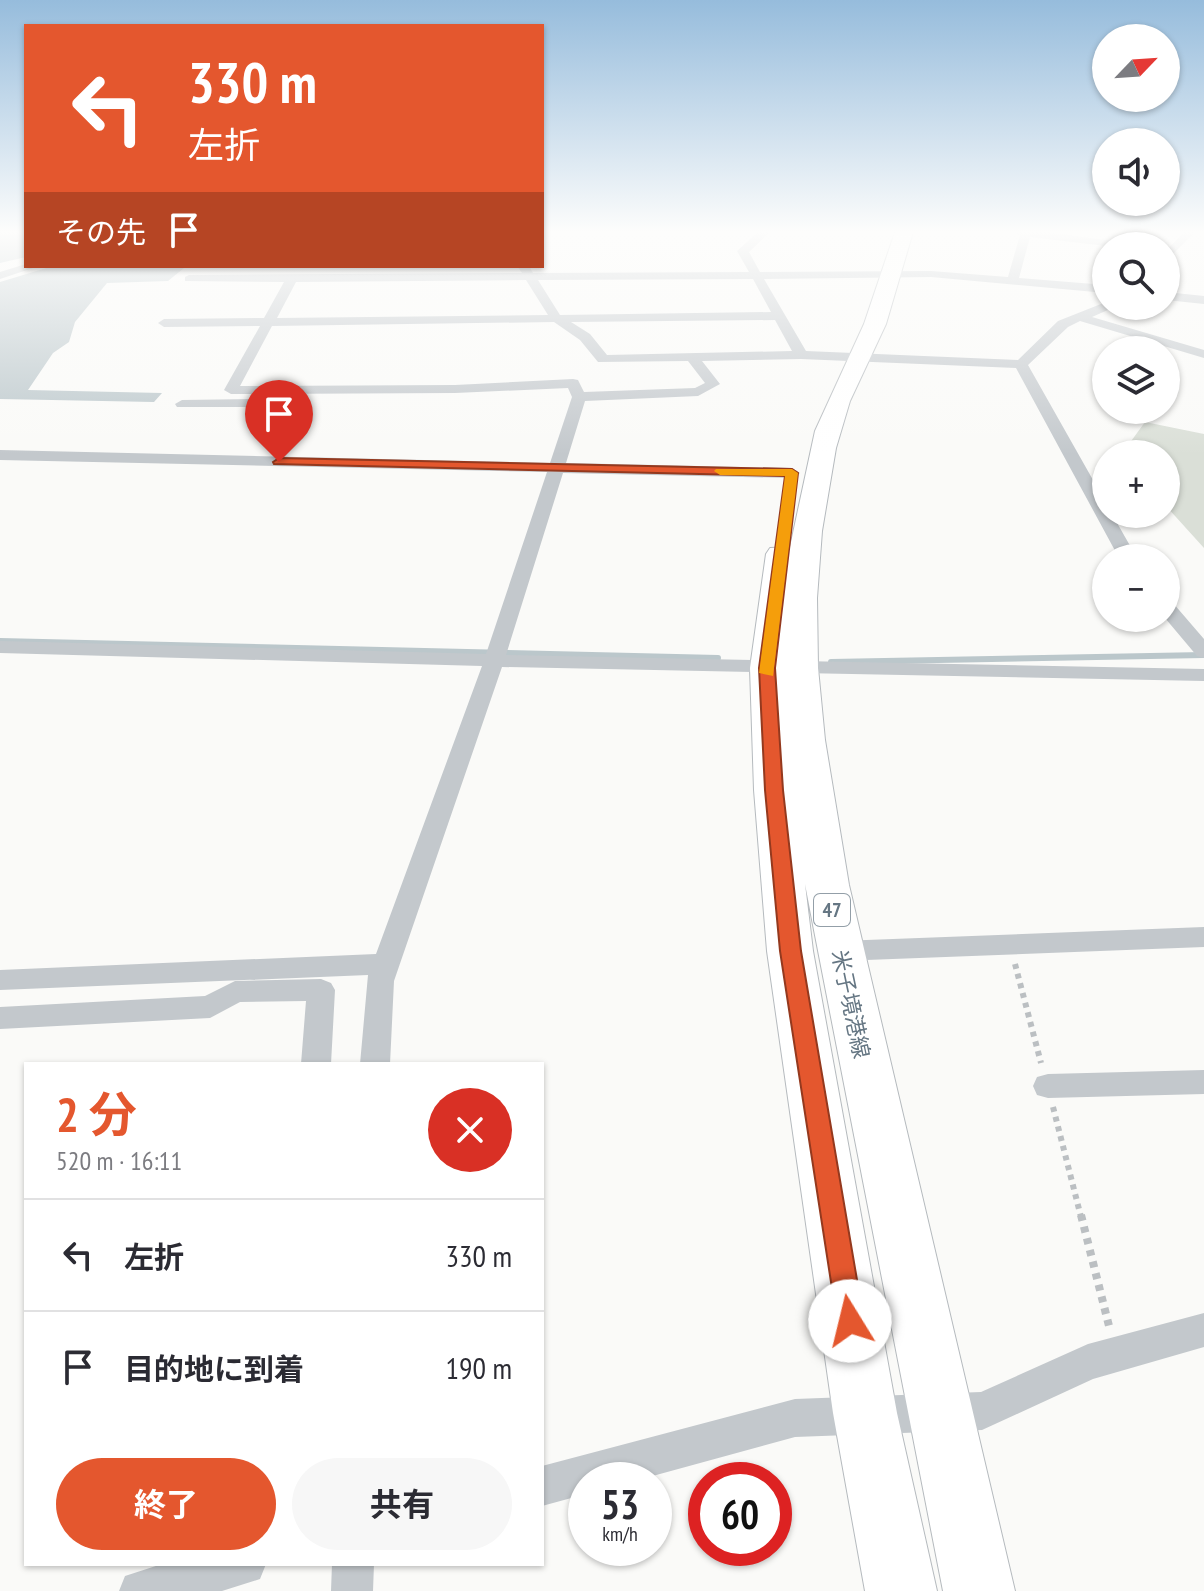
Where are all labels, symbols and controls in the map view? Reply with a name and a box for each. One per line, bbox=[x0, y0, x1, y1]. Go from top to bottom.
north arrow bbox=[1092, 24, 1180, 112]
map controls bbox=[1092, 24, 1180, 632]
text: 330 m bbox=[188, 46, 317, 118]
icon: left bbox=[56, 56, 160, 160]
text: 左折 bbox=[188, 121, 260, 168]
button: sound bbox=[1092, 128, 1180, 216]
icon: arrive bbox=[162, 208, 206, 252]
text: その先 bbox=[56, 212, 146, 251]
button: search bbox=[1092, 232, 1180, 320]
button: layers bbox=[1092, 336, 1180, 424]
pin bbox=[245, 380, 313, 462]
icon: arrive bbox=[257, 392, 301, 436]
button: + bbox=[1092, 440, 1180, 528]
button: − bbox=[1092, 544, 1180, 632]
road number: 47 bbox=[814, 894, 850, 926]
street label: 米子境港線 bbox=[826, 947, 876, 1061]
text: 2 分 bbox=[56, 1083, 137, 1145]
button: close bbox=[428, 1088, 512, 1172]
text: 520 m · 16:11 bbox=[56, 1144, 182, 1177]
icon: left bbox=[56, 1233, 100, 1277]
text: 330 m bbox=[446, 1236, 512, 1275]
text: 左折 bbox=[124, 1237, 184, 1276]
position arrow bbox=[808, 1279, 892, 1363]
icon: arrive bbox=[56, 1345, 100, 1389]
text: 190 m bbox=[446, 1348, 512, 1387]
text: 目的地に到着 bbox=[124, 1349, 304, 1388]
button: 終了 bbox=[56, 1458, 276, 1550]
button: 共有 bbox=[292, 1458, 512, 1550]
speed limit sign: 60 bbox=[688, 1462, 792, 1566]
text: 53 bbox=[601, 1478, 639, 1530]
text: km/h bbox=[602, 1521, 638, 1547]

